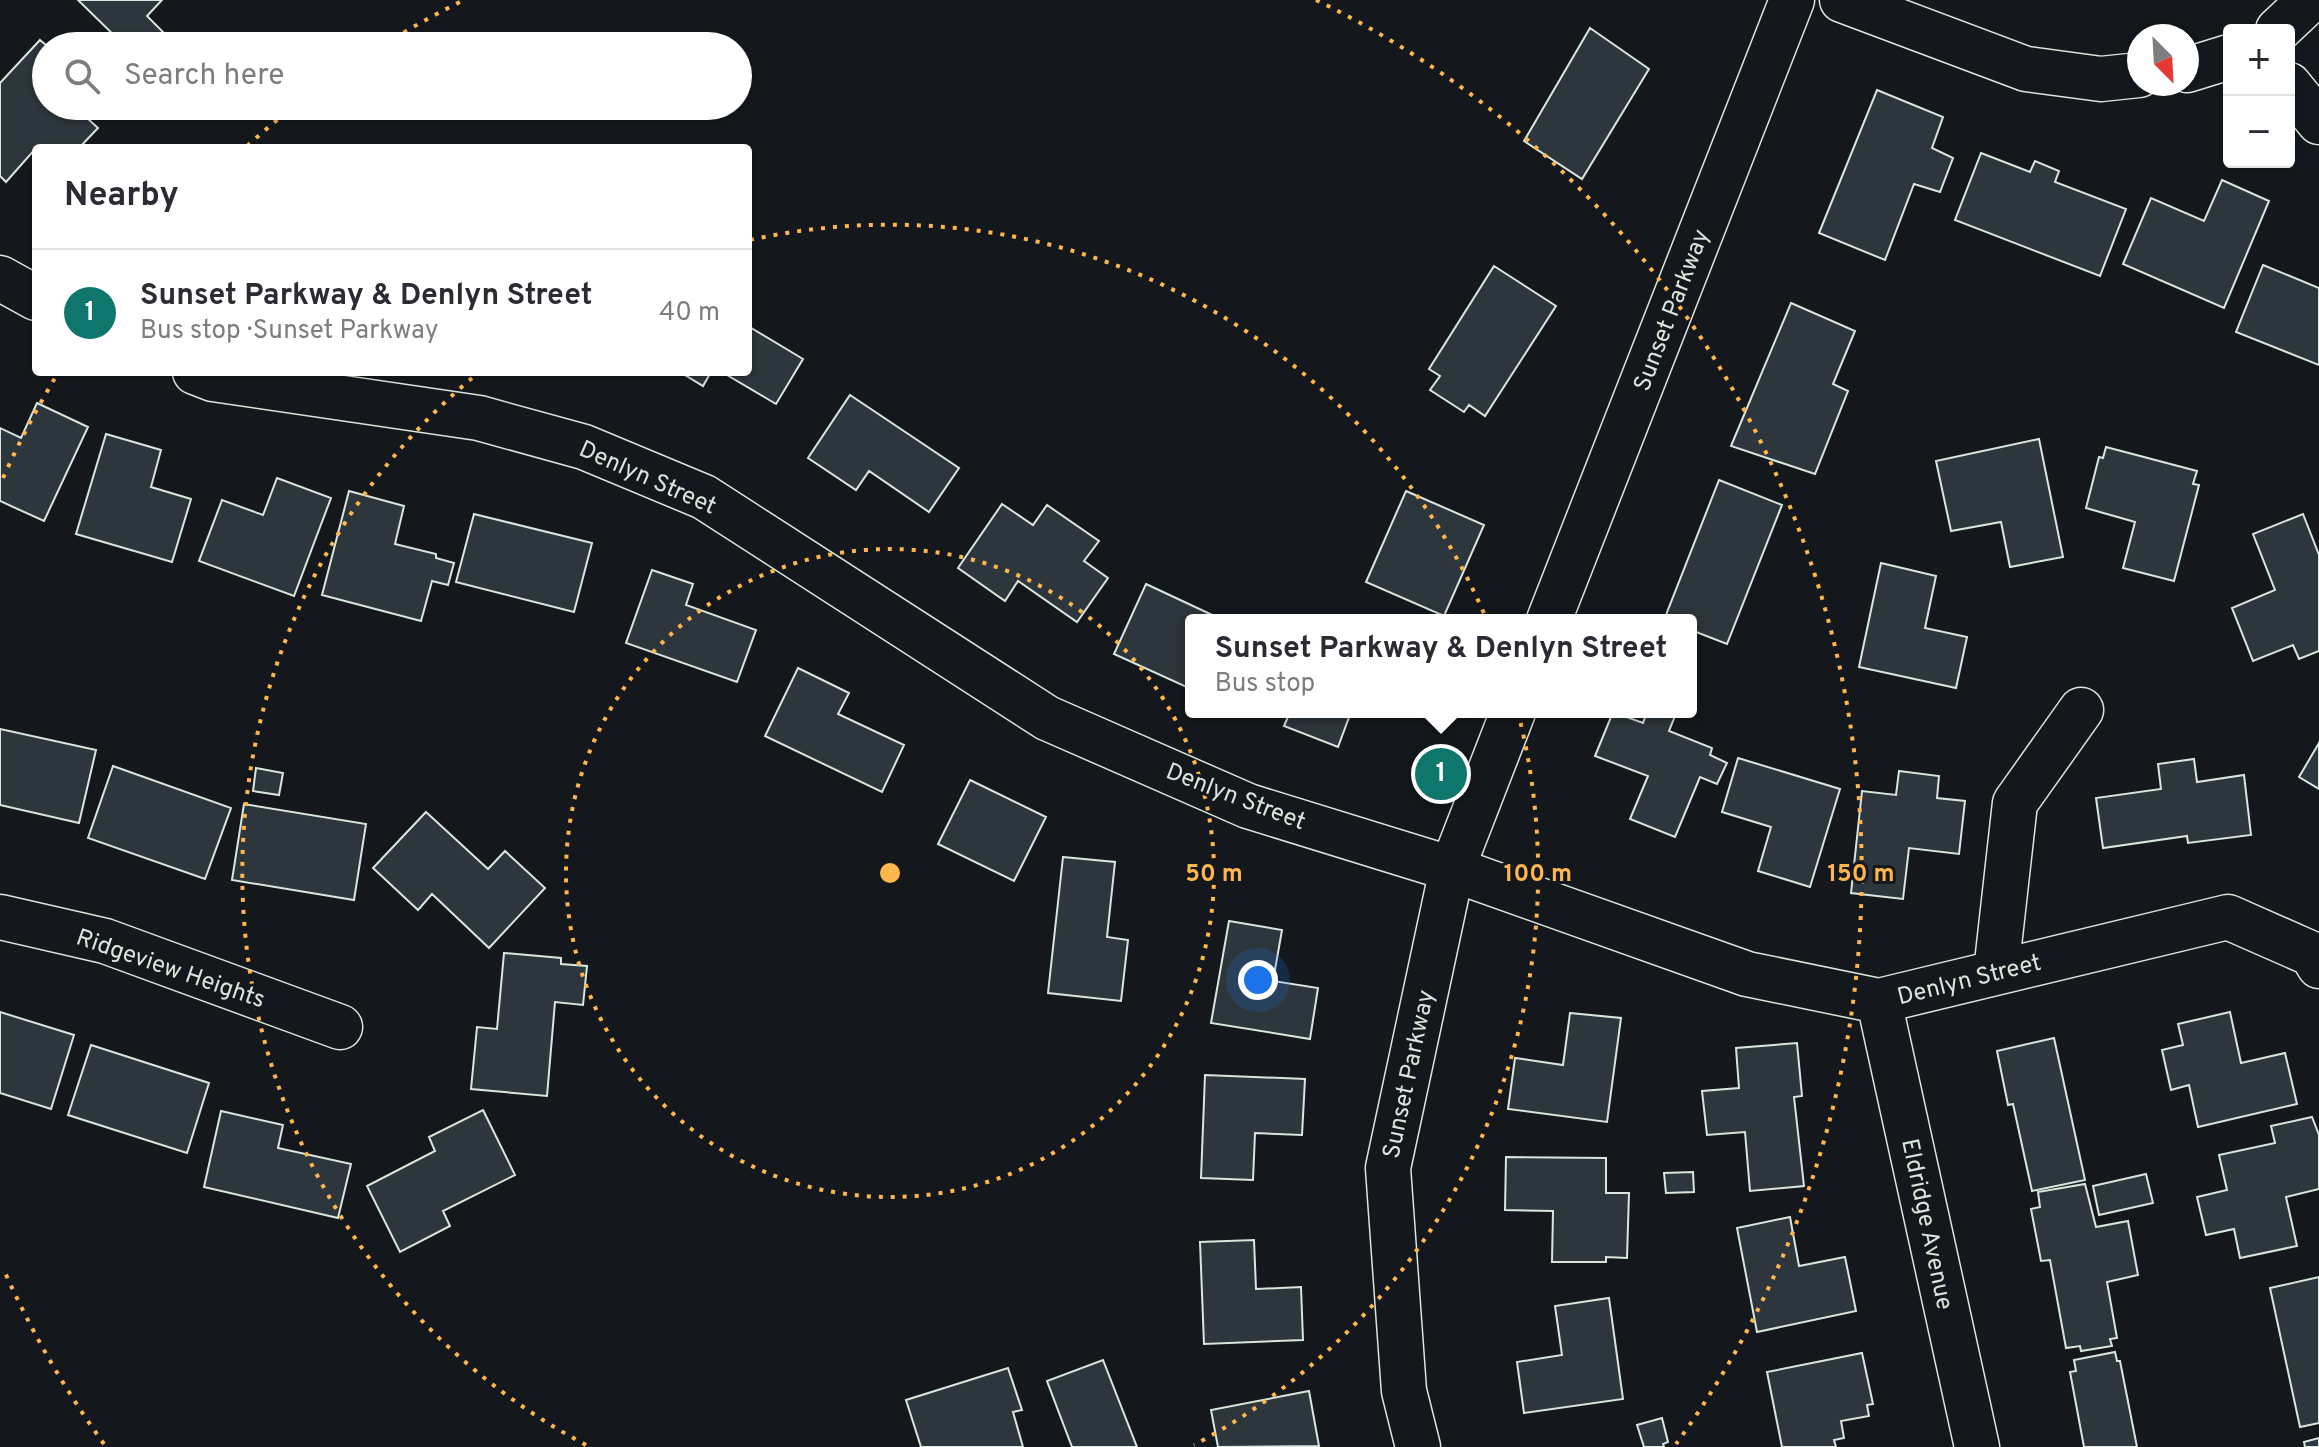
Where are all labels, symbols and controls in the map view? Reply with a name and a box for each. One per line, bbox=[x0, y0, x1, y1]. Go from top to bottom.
north arrow bbox=[2127, 24, 2199, 96]
map controls bbox=[2223, 24, 2295, 168]
button: + bbox=[2223, 24, 2295, 96]
search box bbox=[32, 32, 752, 120]
icon: search bbox=[60, 54, 104, 98]
text: Search here bbox=[124, 58, 284, 95]
button: − bbox=[2223, 96, 2295, 168]
text: Nearby bbox=[64, 175, 179, 218]
street label: Sunset Parkway bbox=[1628, 225, 1718, 396]
text: Sunset Parkway & Denlyn Street bbox=[140, 278, 593, 315]
text: 1 bbox=[85, 297, 95, 330]
text: 40 m bbox=[659, 297, 720, 330]
text: Bus stop · Sunset Parkway bbox=[140, 315, 438, 348]
street label: Denlyn Street bbox=[574, 435, 721, 522]
popup bbox=[1185, 614, 1697, 718]
text: Sunset Parkway & Denlyn Street bbox=[1215, 631, 1667, 668]
text: Bus stop bbox=[1215, 668, 1315, 701]
pin: 1 bbox=[1415, 744, 1467, 804]
street label: Denlyn Street bbox=[1161, 757, 1309, 838]
centre of rings bbox=[876, 859, 904, 887]
text: 50 m bbox=[1185, 860, 1243, 890]
text: 100 m bbox=[1504, 860, 1572, 890]
text: 150 m bbox=[1827, 860, 1895, 890]
street label: Ridgeview Heights bbox=[72, 923, 269, 1016]
street label: Denlyn Street bbox=[1894, 949, 2045, 1013]
your location bbox=[1238, 960, 1278, 1000]
street label: Sunset Parkway bbox=[1377, 987, 1442, 1161]
street label: Eldridge Avenue bbox=[1893, 1136, 1959, 1313]

